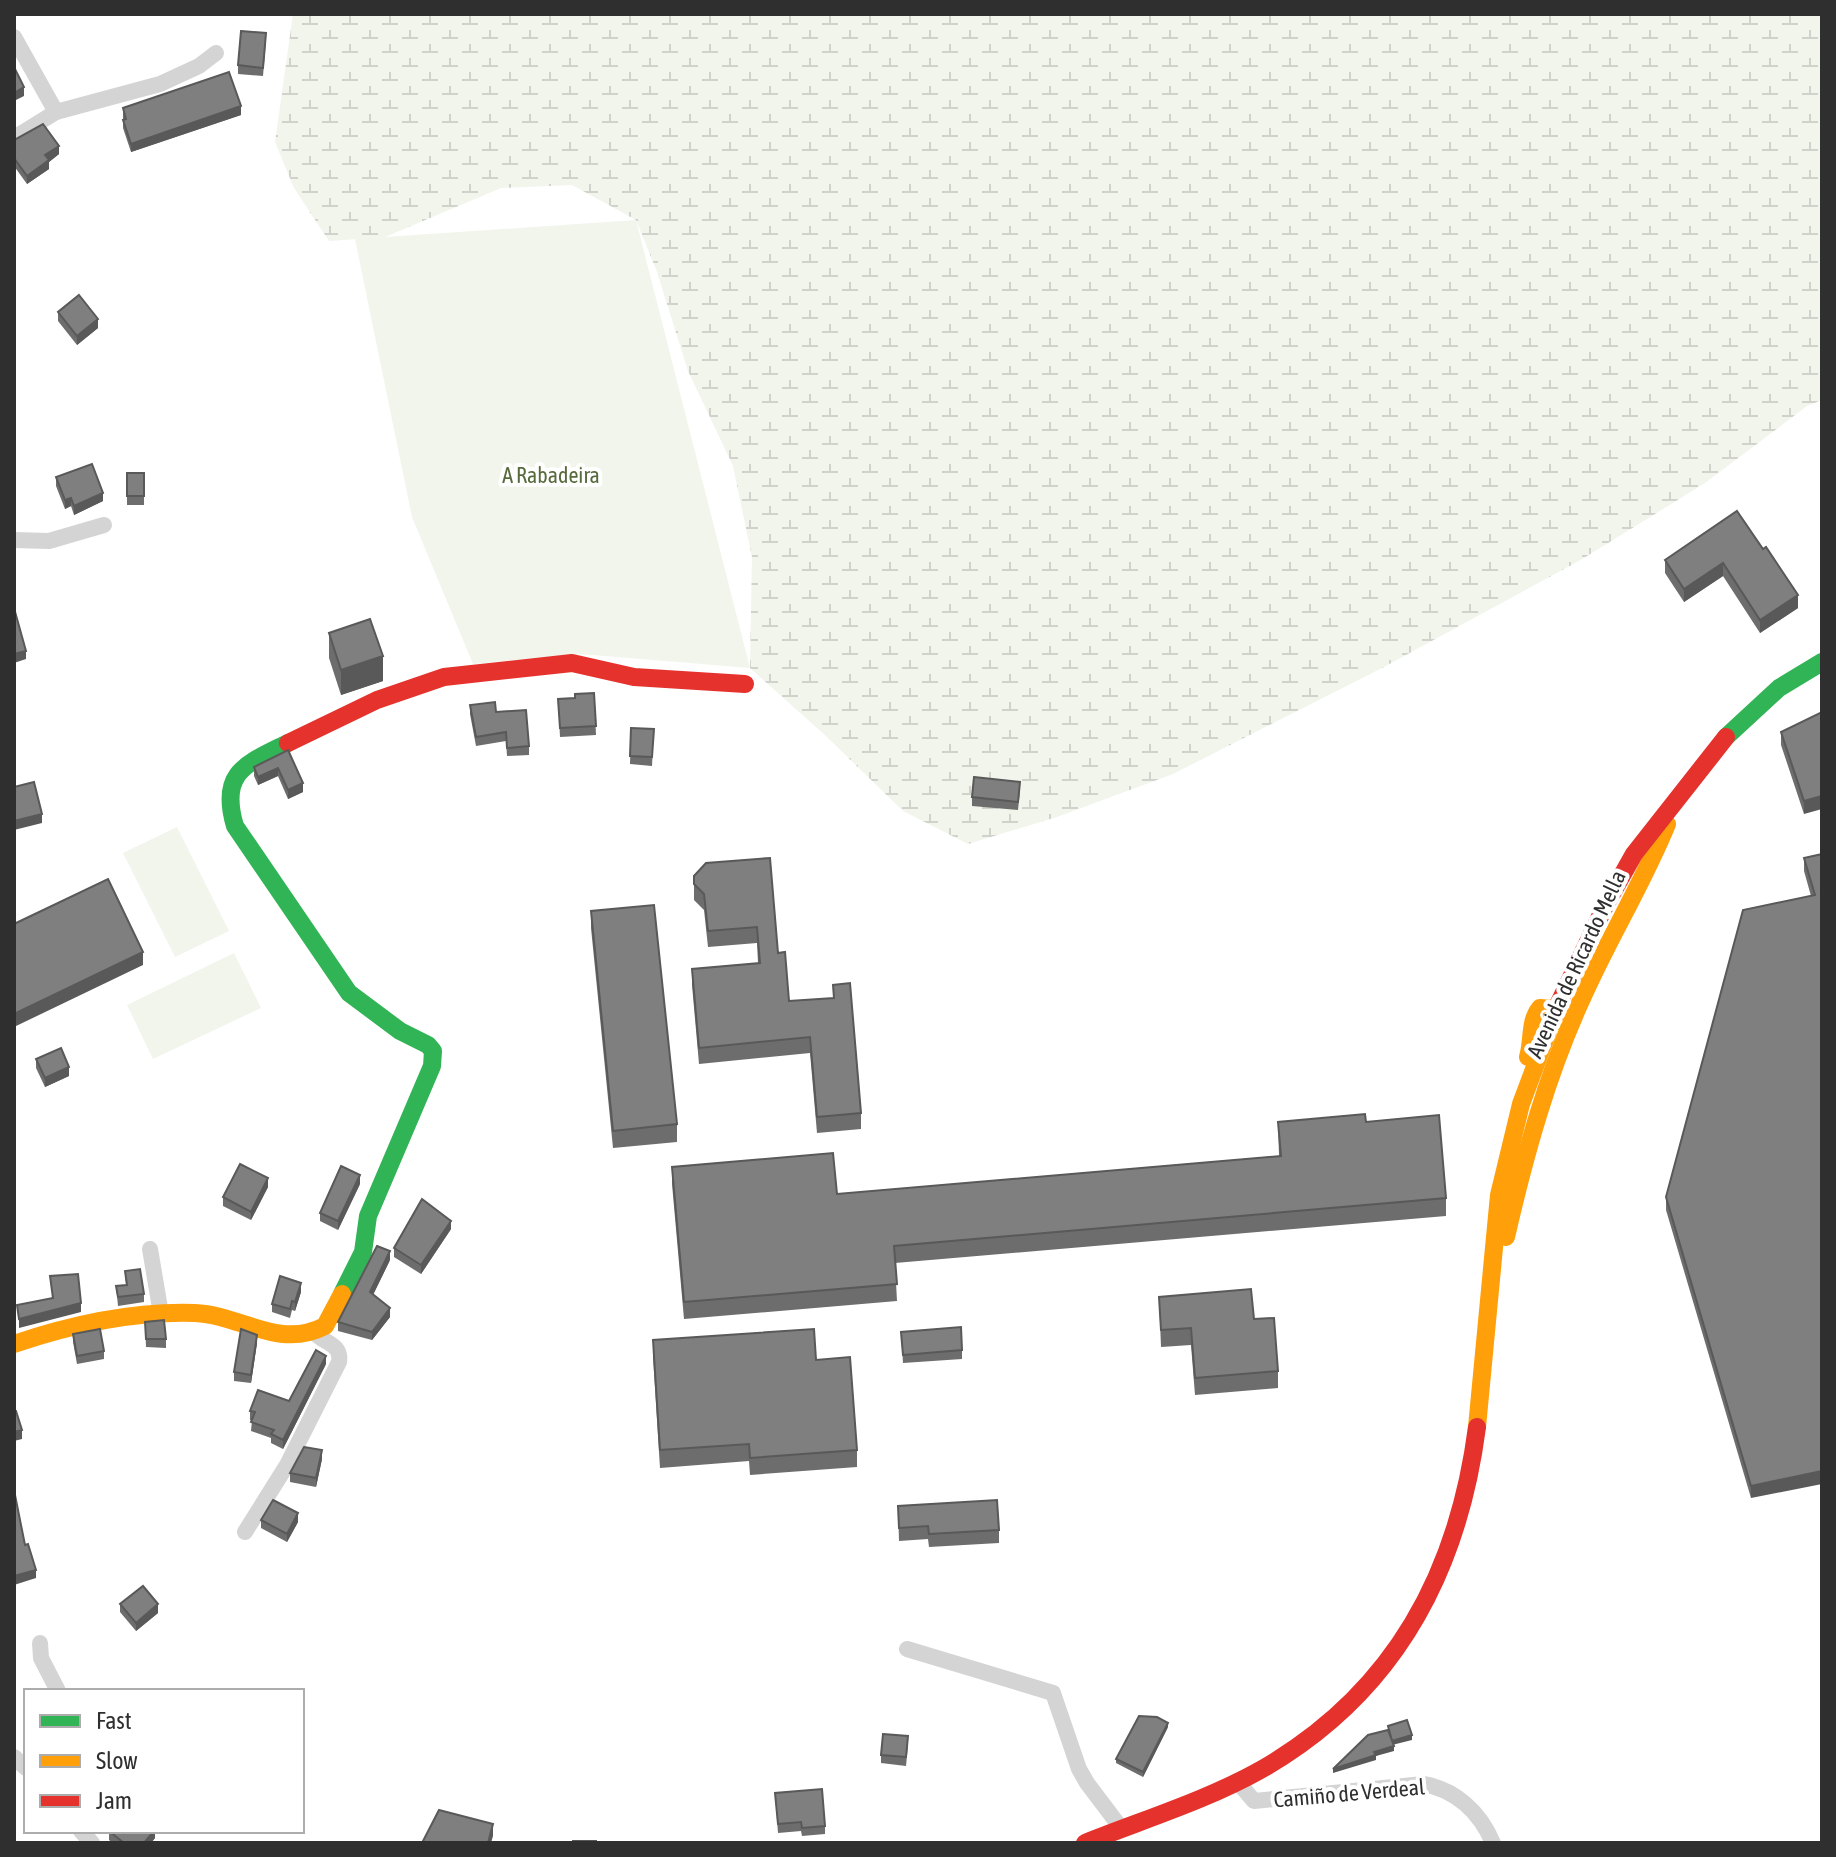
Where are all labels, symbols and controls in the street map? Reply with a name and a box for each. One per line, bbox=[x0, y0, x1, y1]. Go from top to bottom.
park label: A Rabadeira bbox=[502, 462, 600, 488]
street label: Avenida de Ricardo Mella bbox=[1521, 866, 1631, 1062]
legend bbox=[24, 1689, 304, 1833]
text: Fast bbox=[96, 1707, 132, 1734]
text: Slow bbox=[96, 1747, 138, 1774]
street label: Camiño de Verdeal bbox=[1272, 1773, 1426, 1813]
text: Jam bbox=[96, 1787, 132, 1814]

